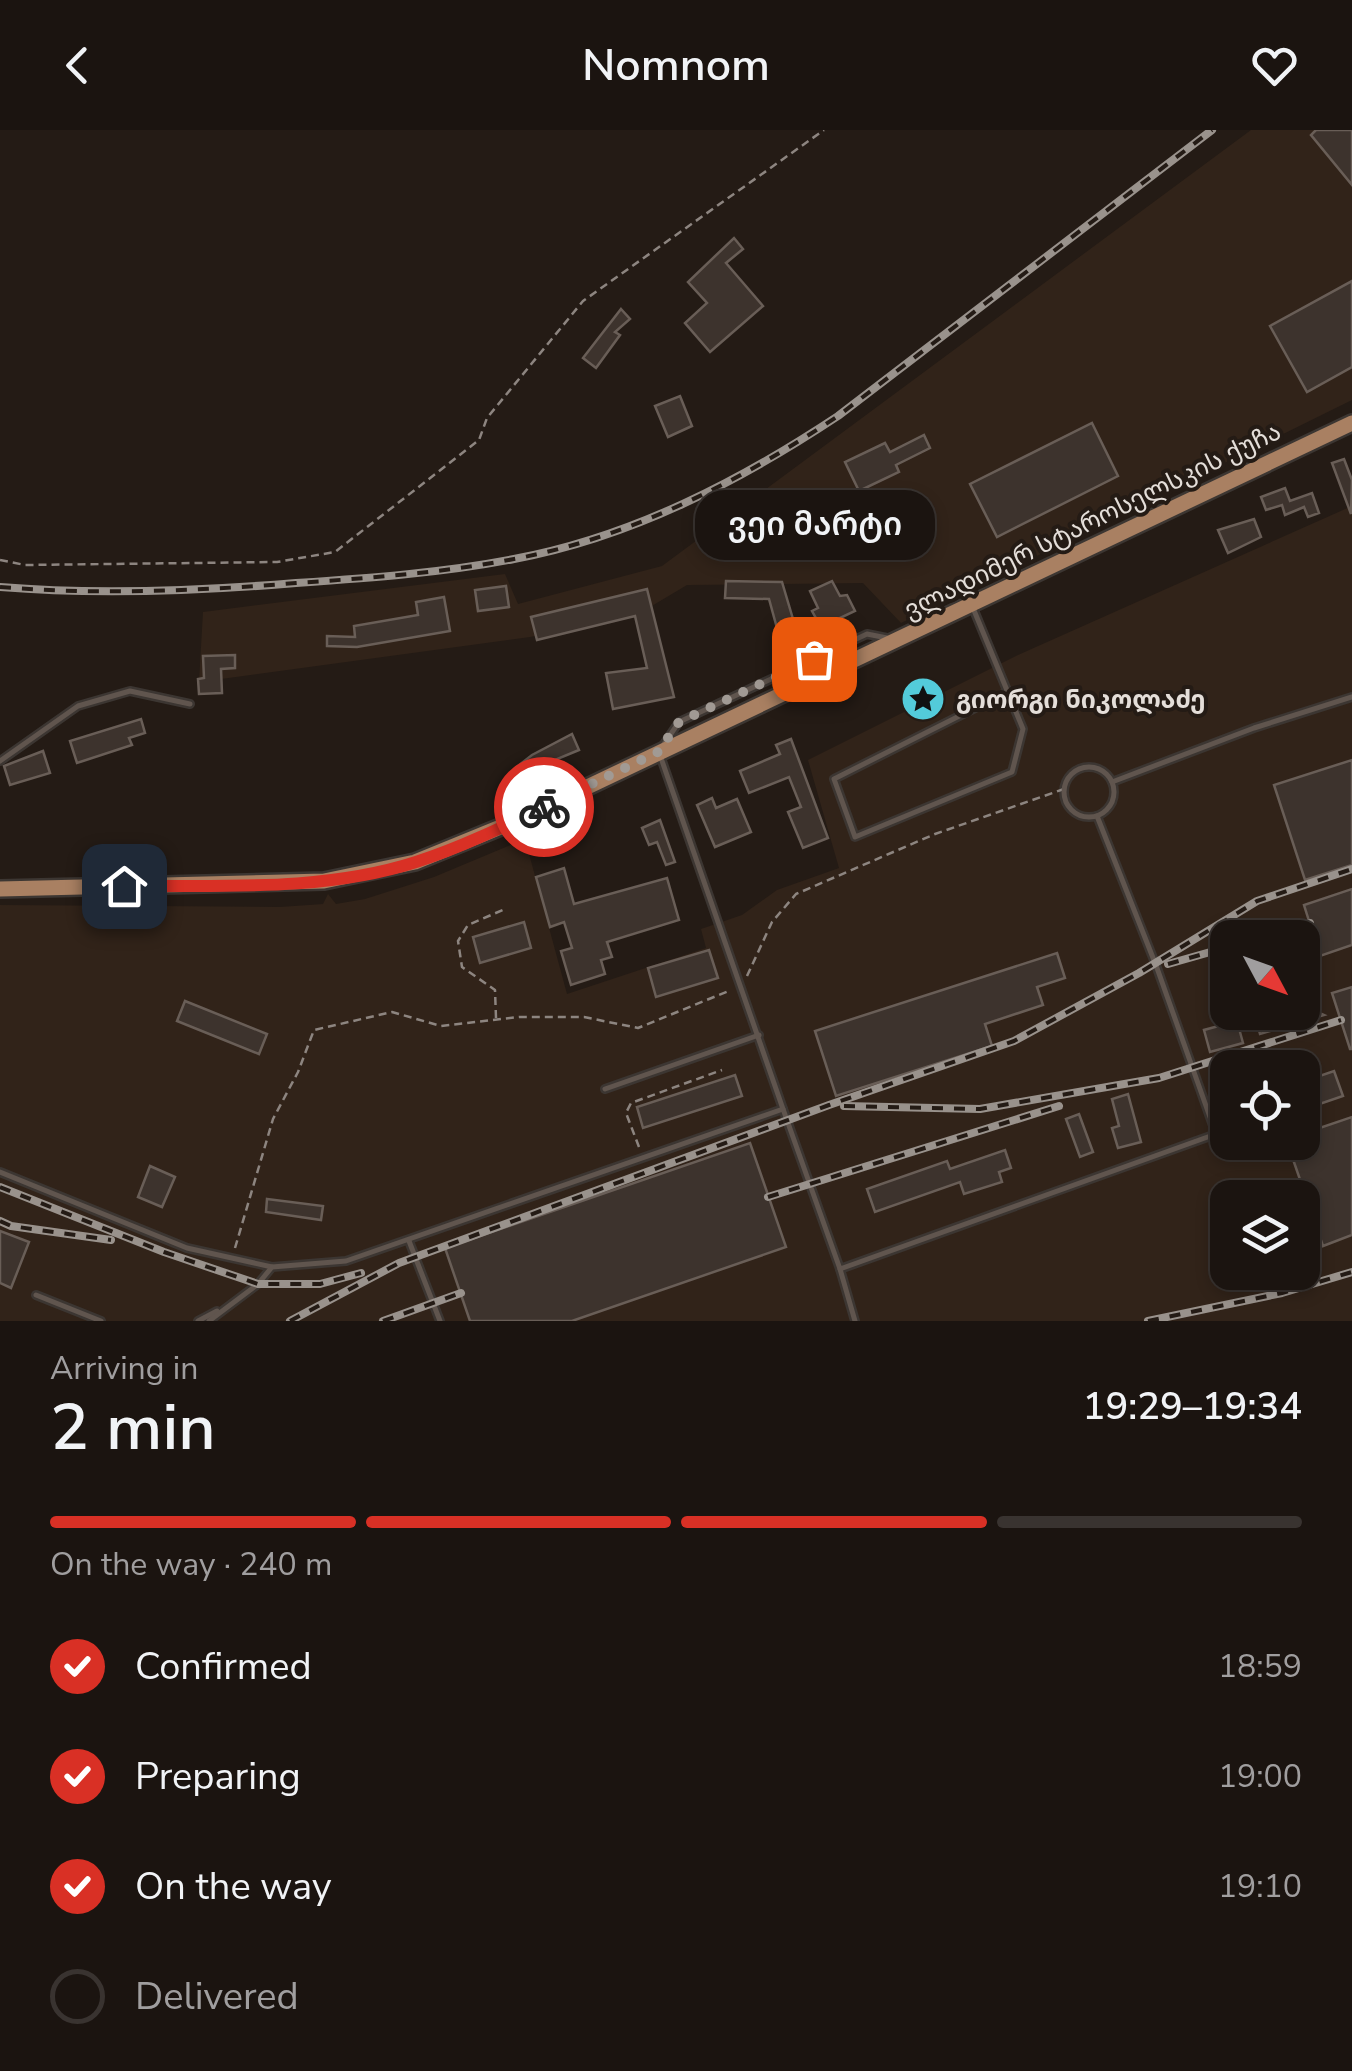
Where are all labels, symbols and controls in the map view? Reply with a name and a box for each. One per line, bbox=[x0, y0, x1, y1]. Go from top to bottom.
text: Nomnom bbox=[582, 35, 770, 96]
icon: back bbox=[50, 38, 105, 93]
icon: heart bbox=[1247, 38, 1302, 93]
street label: ვლადიმერ სტაროსელსკის ქუჩა bbox=[898, 414, 1287, 627]
callout: ვეი მარტი bbox=[694, 489, 934, 559]
text: ვეი მარტი bbox=[728, 503, 902, 546]
pin bbox=[772, 617, 857, 702]
icon: bag bbox=[787, 632, 842, 687]
place icon: გიორგი ნიკოლაძე bbox=[900, 676, 946, 722]
place label: გიორგი ნიკოლაძე bbox=[956, 683, 1206, 717]
courier bbox=[494, 757, 594, 857]
icon: bike bbox=[517, 780, 572, 835]
pin bbox=[82, 844, 167, 929]
icon: home bbox=[97, 859, 152, 914]
north arrow bbox=[1210, 920, 1320, 1030]
map controls bbox=[1210, 920, 1320, 1290]
button: locate bbox=[1210, 1050, 1320, 1160]
button: layers bbox=[1210, 1180, 1320, 1290]
text: Arriving in bbox=[50, 1347, 198, 1390]
text: 19:29–19:34 bbox=[1083, 1381, 1302, 1432]
text: 2 min bbox=[50, 1383, 216, 1472]
text: On the way · 240 m bbox=[50, 1543, 332, 1586]
icon: check bbox=[50, 1639, 105, 1694]
text: Confirmed bbox=[135, 1641, 312, 1692]
text: 18:59 bbox=[1218, 1645, 1302, 1688]
icon: check bbox=[50, 1749, 105, 1804]
text: Preparing bbox=[135, 1751, 301, 1802]
text: 19:00 bbox=[1218, 1755, 1302, 1798]
icon: check bbox=[50, 1859, 105, 1914]
text: On the way bbox=[135, 1861, 331, 1912]
text: 19:10 bbox=[1218, 1865, 1302, 1908]
text: Delivered bbox=[135, 1971, 299, 2022]

